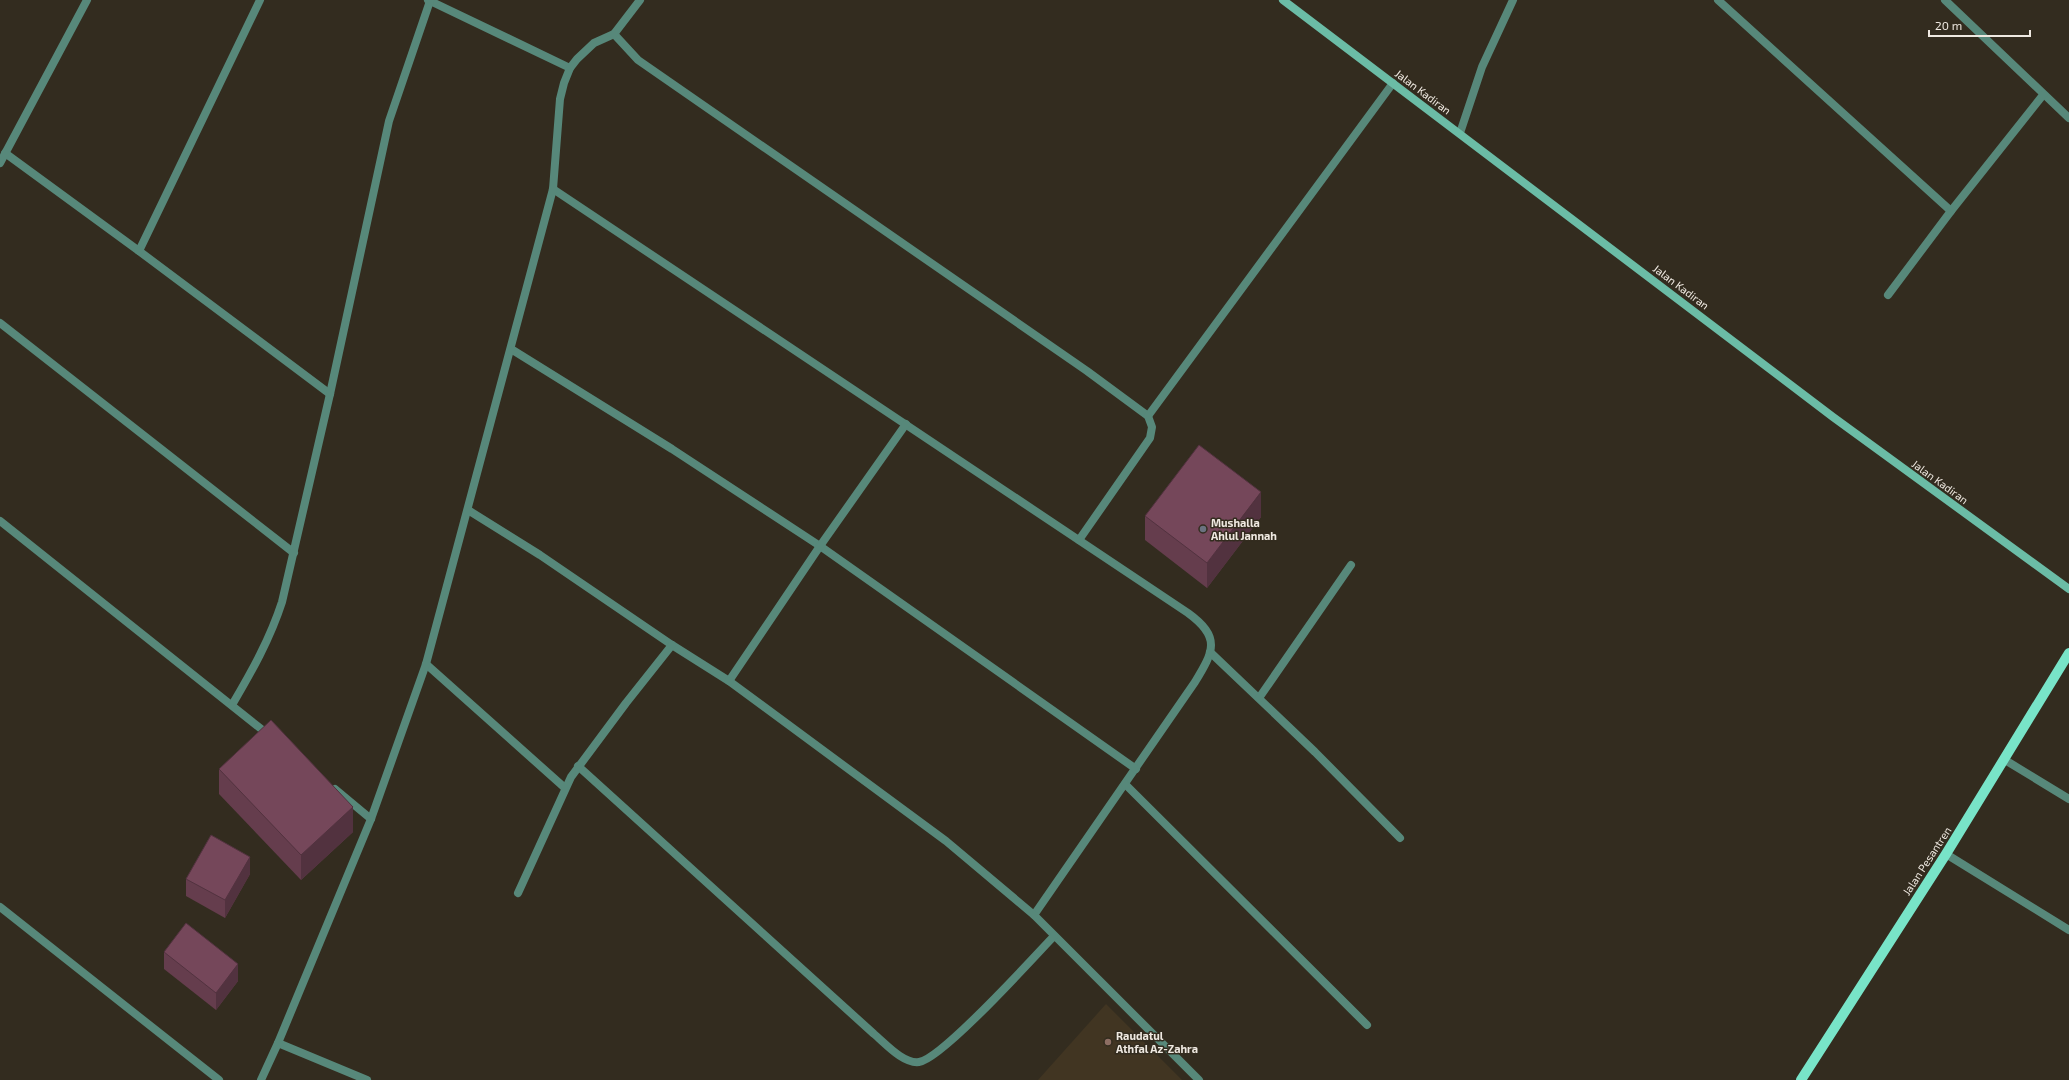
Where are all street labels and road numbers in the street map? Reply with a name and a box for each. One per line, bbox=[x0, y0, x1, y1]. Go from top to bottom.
street label: Jalan Kadiran bbox=[1393, 66, 1454, 117]
street label: Jalan Kadiran bbox=[1651, 261, 1712, 312]
street label: Jalan Kadiran bbox=[1910, 457, 1971, 506]
street label: Jalan Pesantren bbox=[1900, 824, 1954, 897]

